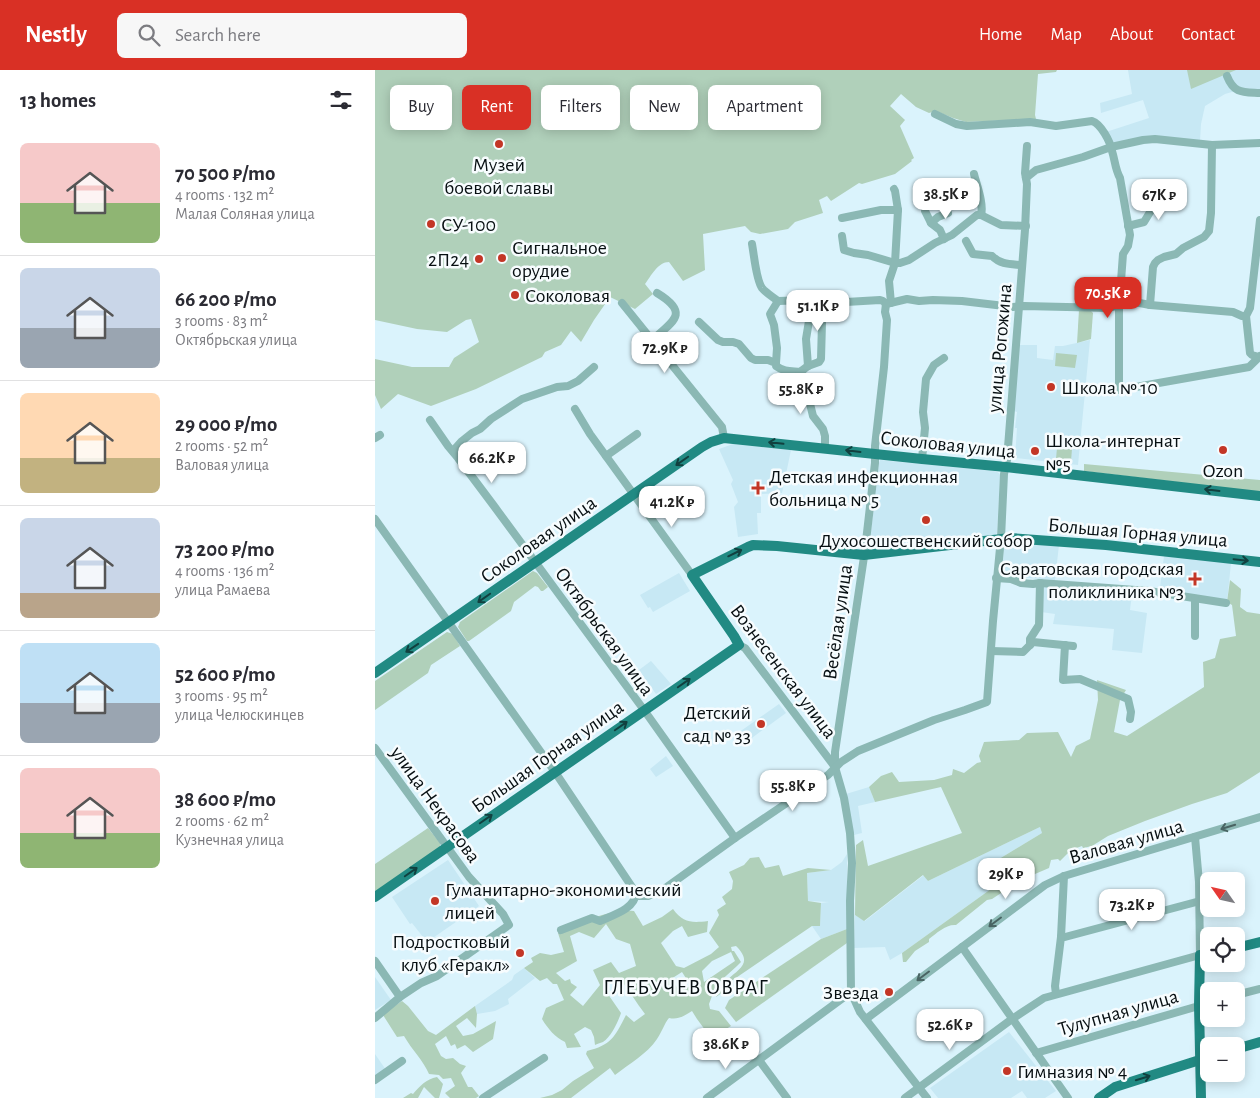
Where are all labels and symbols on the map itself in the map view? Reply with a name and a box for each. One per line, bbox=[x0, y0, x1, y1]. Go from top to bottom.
marker: Музей боевой славы bbox=[493, 138, 505, 150]
place label: Музей боевой славы bbox=[444, 155, 554, 198]
pin: 38.5K ₽ bbox=[900, 178, 992, 220]
pin: 67K ₽ bbox=[1124, 178, 1194, 221]
place label: СУ-100 bbox=[441, 215, 496, 235]
marker: СУ-100 bbox=[425, 218, 437, 230]
place label: Сигнальное орудие bbox=[512, 238, 607, 281]
place label: 2П24 bbox=[428, 250, 469, 270]
marker: Сигнальное орудие bbox=[496, 252, 508, 264]
marker: 2П24 bbox=[473, 253, 485, 265]
pin: 70.5K ₽ bbox=[1062, 276, 1154, 319]
street label: улица Рогожина bbox=[984, 283, 1016, 414]
place label: Соколовая bbox=[525, 286, 610, 306]
marker: Соколовая bbox=[509, 289, 521, 301]
pin: 51.1K ₽ bbox=[772, 290, 864, 332]
pin: 72.9K ₽ bbox=[619, 332, 711, 374]
pin: 55.8K ₽ bbox=[755, 372, 847, 415]
place label: Школа № 10 bbox=[1061, 378, 1158, 398]
marker: Школа № 10 bbox=[1045, 381, 1057, 393]
street label: Соколовая улица bbox=[879, 428, 1017, 462]
place label: Школа-интернат №5 bbox=[1045, 431, 1181, 474]
one-way arrow bbox=[769, 438, 785, 448]
pin: 66.2K ₽ bbox=[446, 442, 538, 484]
marker: Ozon bbox=[1217, 444, 1229, 456]
marker: Школа-интернат №5 bbox=[1029, 445, 1041, 457]
one-way arrow bbox=[845, 446, 861, 456]
one-way arrow bbox=[675, 456, 689, 466]
place label: Ozon bbox=[1203, 461, 1243, 481]
place label: Детская инфекционная больница № 5 bbox=[769, 467, 958, 510]
marker: Детская инфекционная больница № 5 bbox=[751, 481, 765, 495]
one-way arrow bbox=[1204, 485, 1220, 495]
pin: 41.2K ₽ bbox=[626, 486, 718, 528]
street label: Соколовая улица bbox=[477, 493, 600, 587]
marker: Духосошественский собор bbox=[920, 514, 932, 526]
street label: Большая Горная улица bbox=[1047, 515, 1229, 551]
place label: Духосошественский собор bbox=[819, 531, 1033, 551]
one-way arrow bbox=[727, 548, 742, 557]
one-way arrow bbox=[1233, 555, 1249, 565]
place label: Саратовская городская поликлиника №3 bbox=[1000, 559, 1184, 602]
street label: Весёлая улица bbox=[820, 563, 856, 681]
street label: Октябрьская улица bbox=[551, 564, 657, 699]
marker: Саратовская городская поликлиника №3 bbox=[1188, 572, 1202, 586]
one-way arrow bbox=[477, 593, 491, 603]
street label: Вознесенская улица bbox=[726, 601, 840, 742]
one-way arrow bbox=[405, 643, 419, 653]
one-way arrow bbox=[677, 678, 691, 688]
street label: Большая Горная улица bbox=[468, 697, 627, 817]
place label: Детский сад № 33 bbox=[683, 703, 751, 746]
marker: Детский сад № 33 bbox=[755, 718, 767, 730]
one-way arrow bbox=[614, 721, 628, 731]
street label: улица Некрасова bbox=[386, 742, 484, 866]
pin: 55.8K ₽ bbox=[747, 770, 839, 812]
one-way arrow bbox=[479, 814, 493, 824]
street label: Валовая улица bbox=[1067, 816, 1186, 868]
one-way arrow bbox=[1220, 823, 1236, 833]
pin: 29K ₽ bbox=[971, 858, 1041, 900]
one-way arrow bbox=[403, 867, 417, 877]
north arrow bbox=[1200, 872, 1245, 918]
place label: Гуманитарно-экономический лицей bbox=[445, 880, 682, 923]
pin: 73.2K ₽ bbox=[1086, 888, 1178, 931]
marker: Гуманитарно-экономический лицей bbox=[429, 895, 441, 907]
one-way arrow bbox=[988, 917, 1002, 927]
place label: Подростковый клуб «Геракл» bbox=[392, 932, 510, 975]
marker: Подростковый клуб «Геракл» bbox=[514, 947, 526, 959]
one-way arrow bbox=[916, 971, 930, 981]
district label: ГЛЕБУЧЕВ ОВРАГ bbox=[603, 977, 769, 998]
place label: Звезда bbox=[823, 983, 879, 1003]
marker: Звезда bbox=[883, 986, 895, 998]
street label: Тулупная улица bbox=[1056, 986, 1181, 1040]
pin: 52.6K ₽ bbox=[904, 1008, 996, 1051]
pin: 38.6K ₽ bbox=[680, 1028, 772, 1070]
place label: Гимназия № 4 bbox=[1017, 1062, 1127, 1082]
marker: Гимназия № 4 bbox=[1001, 1065, 1013, 1077]
one-way arrow bbox=[1134, 1072, 1150, 1082]

